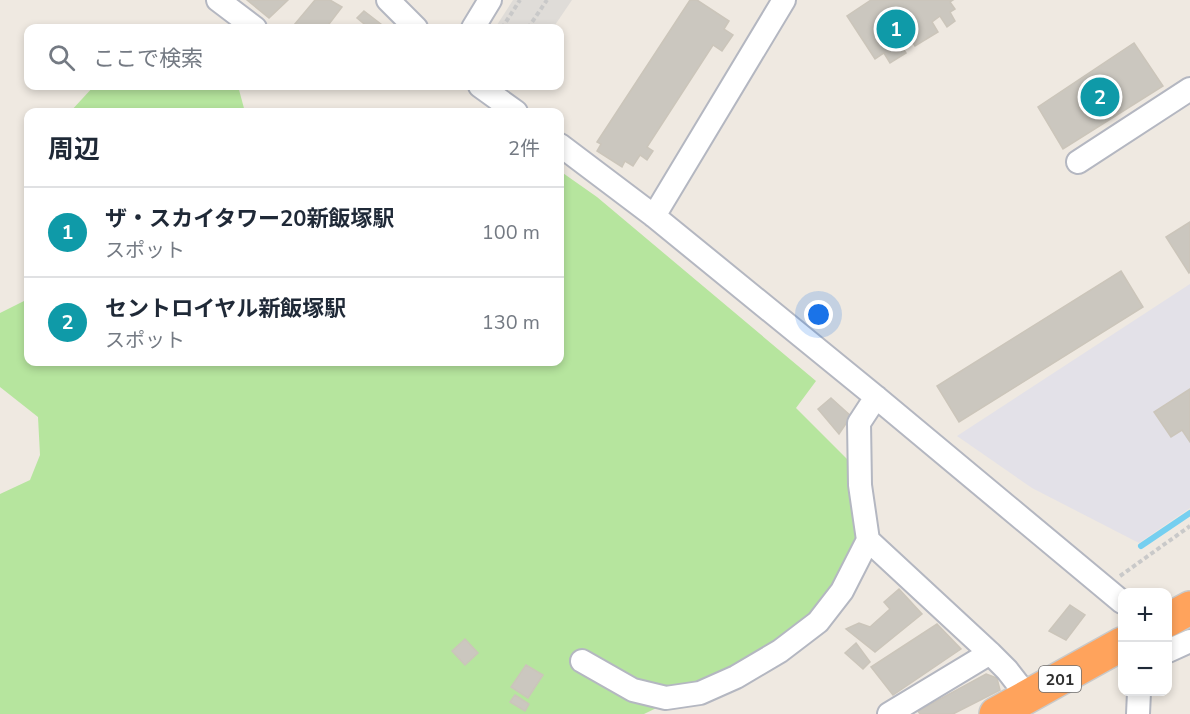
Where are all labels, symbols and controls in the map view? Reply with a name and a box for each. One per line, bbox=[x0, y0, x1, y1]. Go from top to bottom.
pin: 1 bbox=[876, 6, 916, 51]
search box bbox=[24, 24, 564, 90]
icon: search bbox=[45, 41, 78, 74]
text: ここで検索 bbox=[93, 44, 203, 74]
pin: 2 bbox=[1080, 74, 1120, 120]
text: 周辺 bbox=[48, 132, 100, 167]
text: 2件 bbox=[508, 135, 540, 162]
text: ザ・スカイタワー20新飯塚駅 bbox=[105, 204, 395, 234]
text: 1 bbox=[62, 219, 74, 246]
text: 100 m bbox=[482, 219, 540, 246]
text: スポット bbox=[105, 237, 185, 264]
text: セントロイヤル新飯塚駅 bbox=[105, 294, 346, 324]
your location bbox=[804, 300, 833, 329]
text: 2 bbox=[62, 309, 74, 336]
text: 130 m bbox=[482, 309, 540, 336]
text: スポット bbox=[105, 327, 185, 354]
map controls bbox=[1118, 588, 1172, 696]
button: + bbox=[1118, 588, 1172, 642]
button: − bbox=[1118, 642, 1172, 696]
road number: 201 bbox=[1039, 666, 1081, 692]

